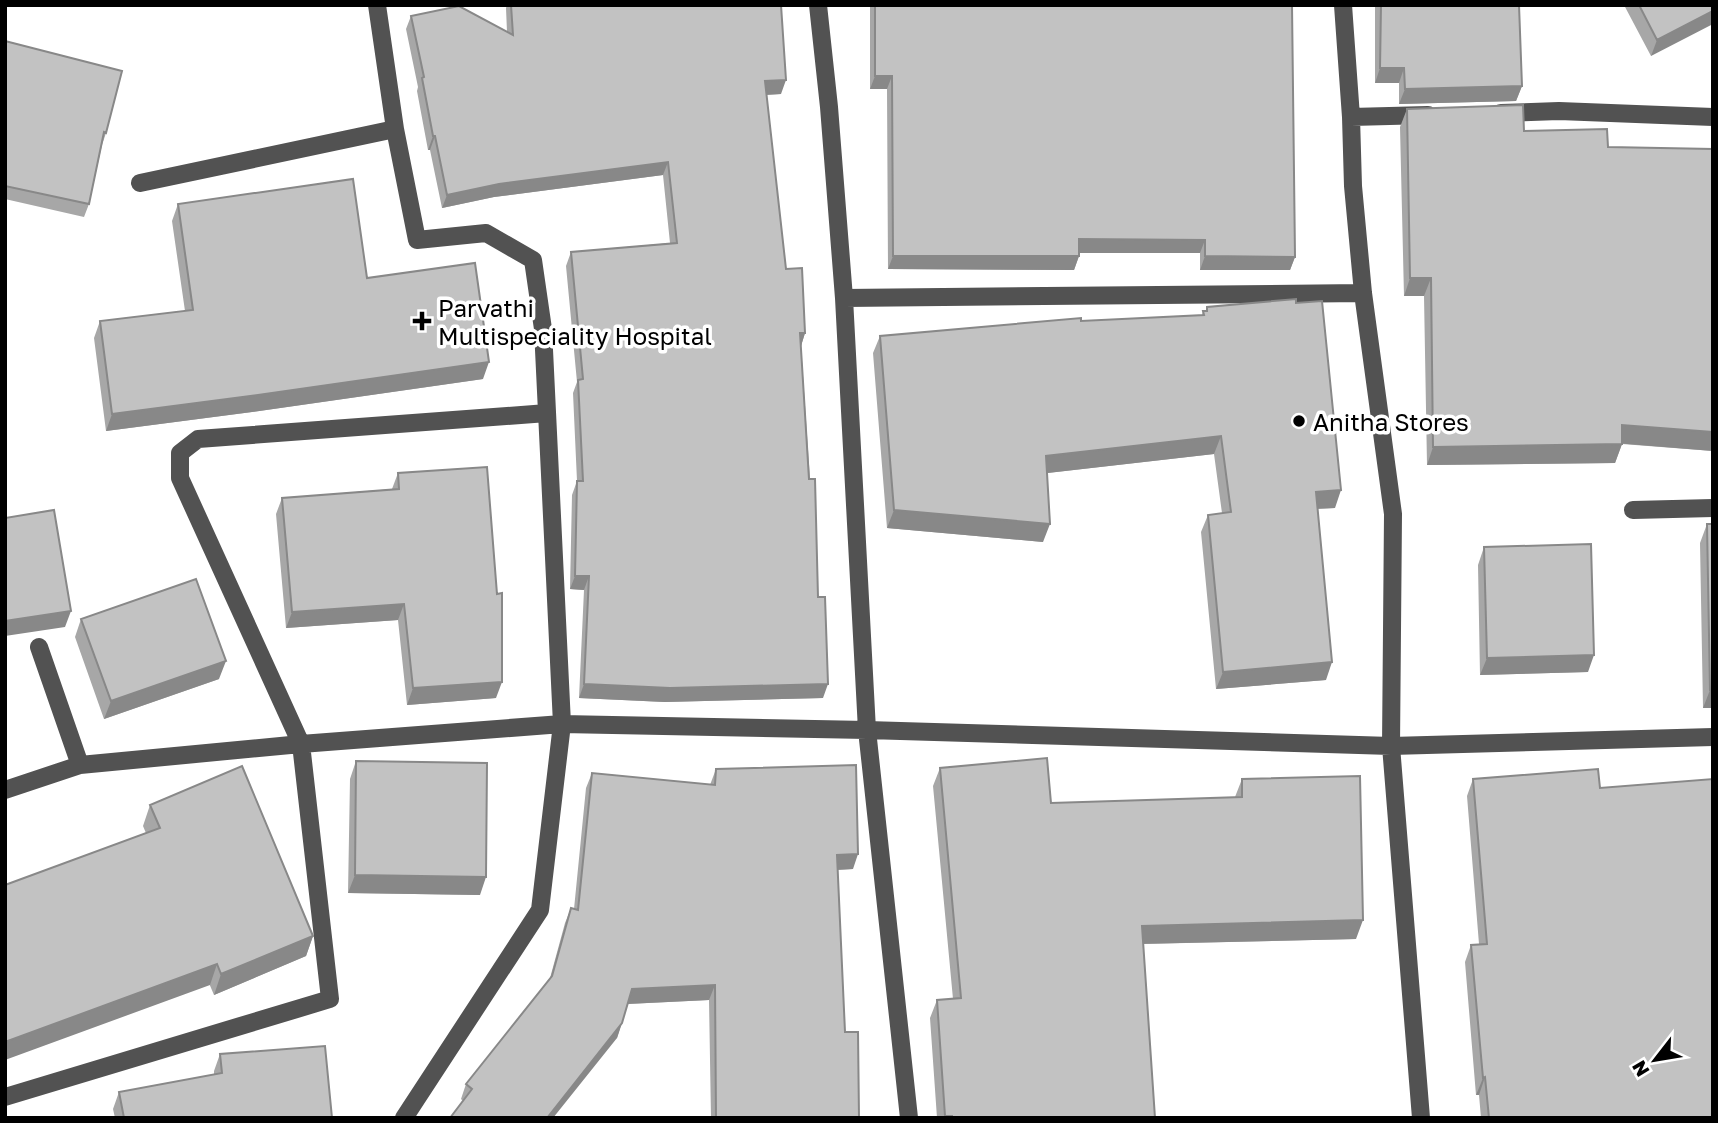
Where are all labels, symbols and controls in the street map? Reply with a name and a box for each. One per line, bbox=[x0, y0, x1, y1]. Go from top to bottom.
place label: Parvathi Multispeciality Hospital bbox=[438, 293, 712, 350]
marker: Parvathi Multispeciality Hospital bbox=[412, 311, 432, 331]
place label: Anitha Stores bbox=[1313, 407, 1469, 436]
marker: Anitha Stores bbox=[1291, 413, 1307, 429]
north arrow bbox=[1620, 1025, 1690, 1095]
text: N bbox=[1626, 1057, 1654, 1081]

